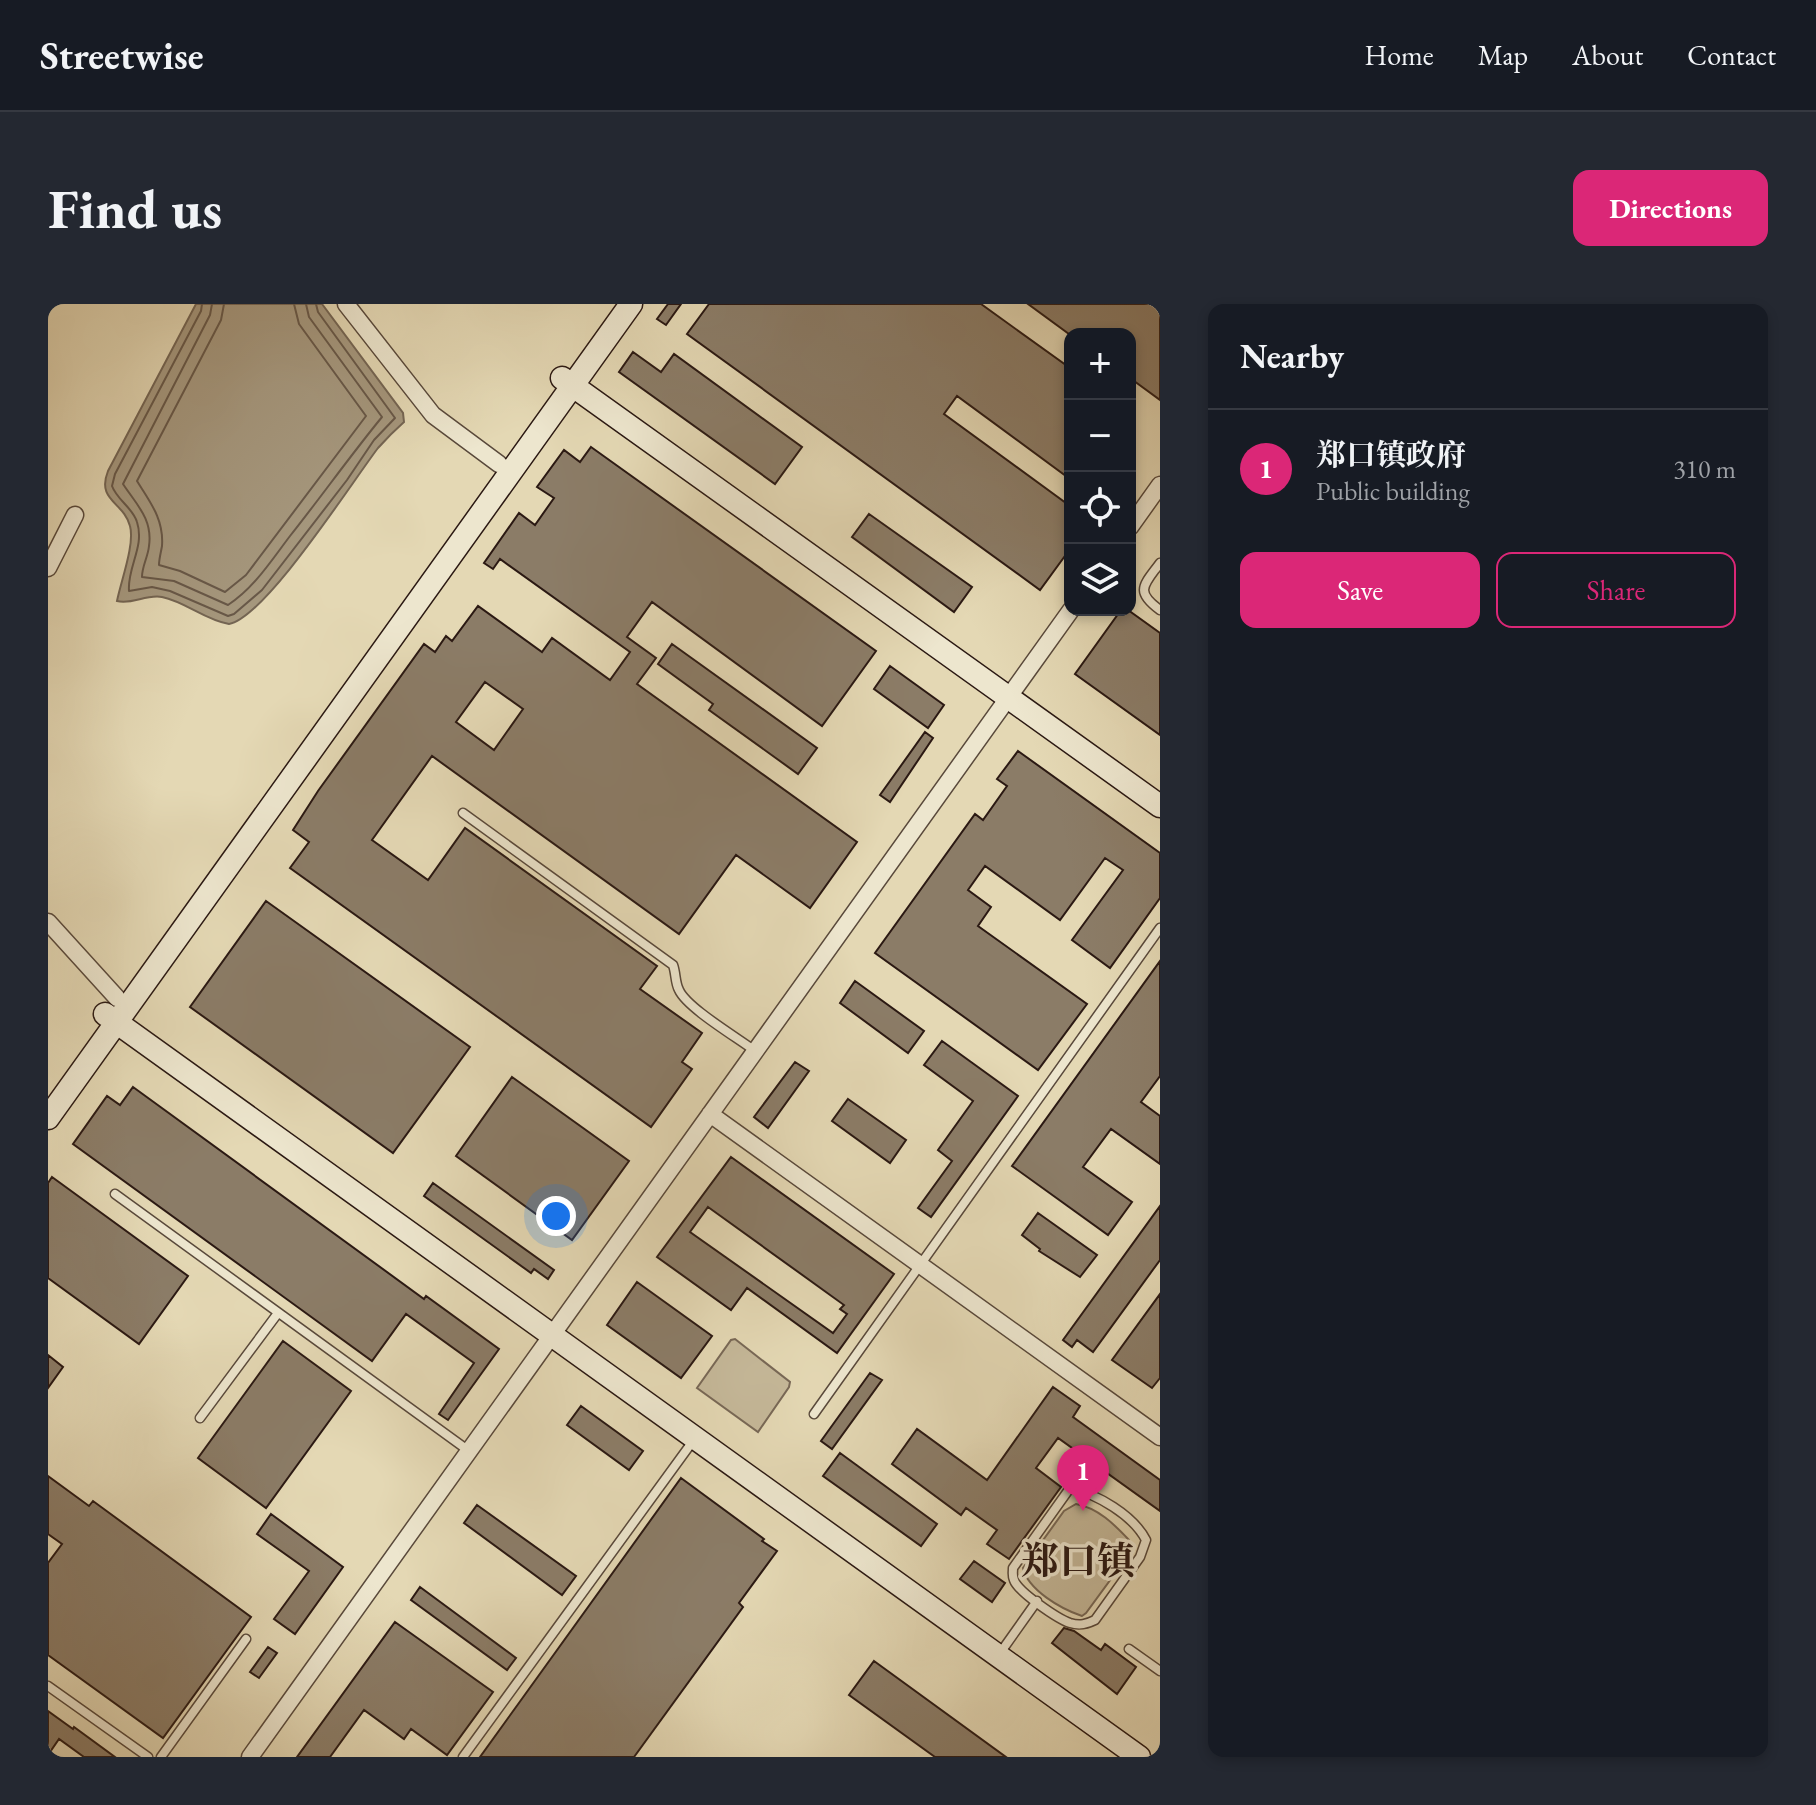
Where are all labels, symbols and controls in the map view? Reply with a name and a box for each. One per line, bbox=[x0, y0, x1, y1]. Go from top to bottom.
text: Streetwise bbox=[40, 31, 203, 80]
text: Home bbox=[1364, 37, 1434, 73]
text: Map bbox=[1478, 37, 1528, 73]
text: About bbox=[1572, 37, 1643, 73]
text: Contact bbox=[1687, 37, 1776, 73]
button: Directions bbox=[1573, 170, 1768, 246]
text: Find us bbox=[48, 172, 222, 245]
map controls bbox=[1064, 328, 1136, 616]
button: + bbox=[1064, 328, 1136, 400]
text: Nearby bbox=[1240, 334, 1344, 378]
button: − bbox=[1064, 400, 1136, 472]
text: 郑口镇政府 bbox=[1316, 435, 1466, 474]
text: 1 bbox=[1259, 452, 1273, 486]
text: 310 m bbox=[1673, 452, 1736, 486]
button: locate bbox=[1064, 472, 1136, 544]
text: Public building bbox=[1316, 474, 1470, 508]
button: layers bbox=[1064, 544, 1136, 616]
button: Save bbox=[1240, 552, 1480, 628]
button: Share bbox=[1496, 552, 1736, 628]
your location bbox=[536, 1196, 576, 1236]
pin: 1 bbox=[1057, 1445, 1109, 1511]
district label: 郑口镇 bbox=[1021, 1536, 1135, 1585]

